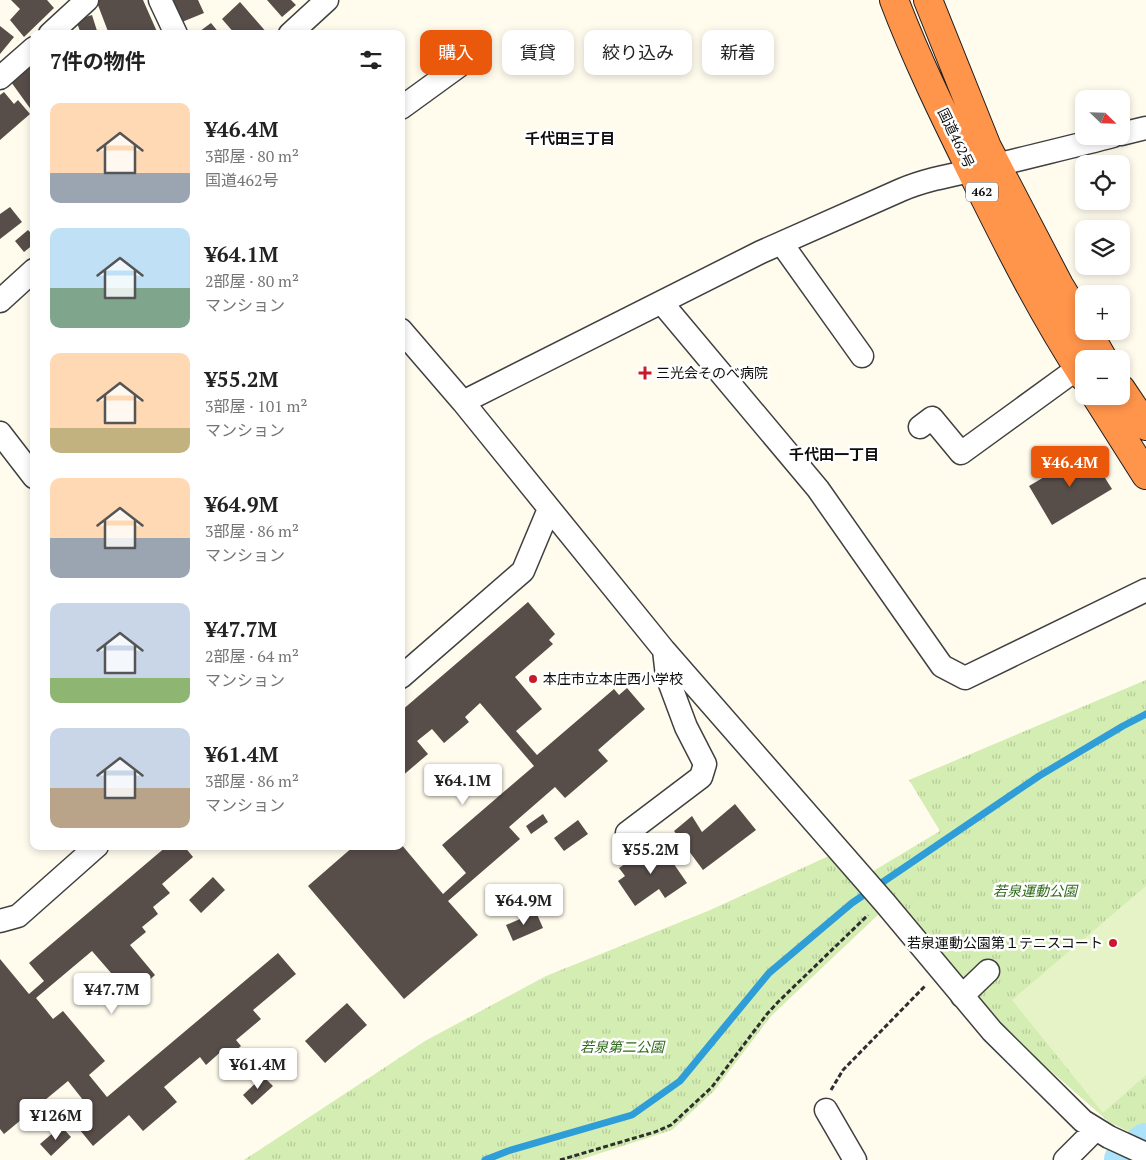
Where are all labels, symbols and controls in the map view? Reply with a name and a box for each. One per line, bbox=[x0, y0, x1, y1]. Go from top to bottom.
chip: 購入 bbox=[420, 30, 492, 75]
chip: 賃貸 bbox=[502, 30, 574, 75]
chip: 絞り込み bbox=[584, 30, 692, 75]
chip: 新着 bbox=[702, 30, 774, 75]
icon: filters bbox=[357, 46, 385, 74]
text: 7件の物件 bbox=[50, 47, 146, 75]
north arrow bbox=[1075, 90, 1130, 145]
map controls bbox=[1075, 90, 1130, 405]
street label: 国道462号 bbox=[934, 105, 979, 171]
text: ¥46.4M bbox=[205, 115, 278, 143]
icon: home bbox=[90, 123, 150, 183]
district label: 千代田三丁目 bbox=[525, 128, 615, 148]
text: 3部屋 · 80 m² bbox=[205, 145, 299, 167]
button: locate bbox=[1075, 155, 1130, 210]
text: 国道462号 bbox=[205, 169, 279, 191]
road number: 462 bbox=[966, 182, 998, 202]
button: layers bbox=[1075, 220, 1130, 275]
text: ¥64.1M bbox=[205, 240, 278, 268]
icon: home bbox=[90, 248, 150, 308]
text: 2部屋 · 80 m² bbox=[205, 270, 299, 292]
button: + bbox=[1075, 285, 1130, 340]
text: マンション bbox=[205, 294, 285, 316]
button: − bbox=[1075, 350, 1130, 405]
place label: 三光会そのべ病院 bbox=[656, 363, 768, 382]
text: ¥55.2M bbox=[205, 365, 278, 393]
marker: 三光会そのべ病院 bbox=[638, 366, 652, 380]
icon: home bbox=[90, 373, 150, 433]
text: 3部屋 · 101 m² bbox=[205, 395, 307, 417]
text: マンション bbox=[205, 419, 285, 441]
district label: 千代田一丁目 bbox=[789, 444, 879, 464]
pin: ¥46.4M bbox=[1029, 446, 1111, 488]
text: ¥46.4M bbox=[1042, 451, 1098, 473]
text: ¥64.9M bbox=[205, 490, 278, 518]
icon: home bbox=[90, 498, 150, 558]
text: 3部屋 · 86 m² bbox=[205, 520, 299, 542]
text: マンション bbox=[205, 544, 285, 566]
text: ¥47.7M bbox=[205, 615, 277, 643]
icon: home bbox=[90, 623, 150, 683]
text: 2部屋 · 64 m² bbox=[205, 645, 299, 667]
text: マンション bbox=[205, 669, 285, 691]
place label: 本庄市立本庄西小学校 bbox=[543, 669, 683, 688]
marker: 本庄市立本庄西小学校 bbox=[527, 673, 539, 685]
text: ¥61.4M bbox=[205, 740, 278, 768]
icon: home bbox=[90, 748, 150, 808]
pin: ¥64.1M bbox=[422, 764, 504, 806]
text: ¥64.1M bbox=[435, 769, 491, 791]
text: 3部屋 · 86 m² bbox=[205, 770, 299, 792]
text: マンション bbox=[205, 794, 285, 816]
pin: ¥55.2M bbox=[610, 832, 692, 875]
text: ¥55.2M bbox=[623, 838, 679, 860]
park label: 若泉運動公園 bbox=[993, 881, 1079, 900]
pin: ¥64.9M bbox=[483, 884, 565, 926]
text: ¥64.9M bbox=[496, 889, 552, 911]
place label: 若泉運動公園第１テニスコート bbox=[907, 933, 1103, 952]
marker: 若泉運動公園第１テニスコート bbox=[1107, 937, 1119, 949]
pin: ¥47.7M bbox=[71, 972, 153, 1015]
text: ¥47.7M bbox=[85, 978, 139, 1000]
park label: 若泉第二公園 bbox=[580, 1037, 666, 1056]
pin: ¥61.4M bbox=[217, 1048, 299, 1090]
text: ¥61.4M bbox=[230, 1053, 286, 1075]
pin: ¥126M bbox=[21, 1098, 91, 1141]
text: ¥126M bbox=[30, 1104, 82, 1126]

